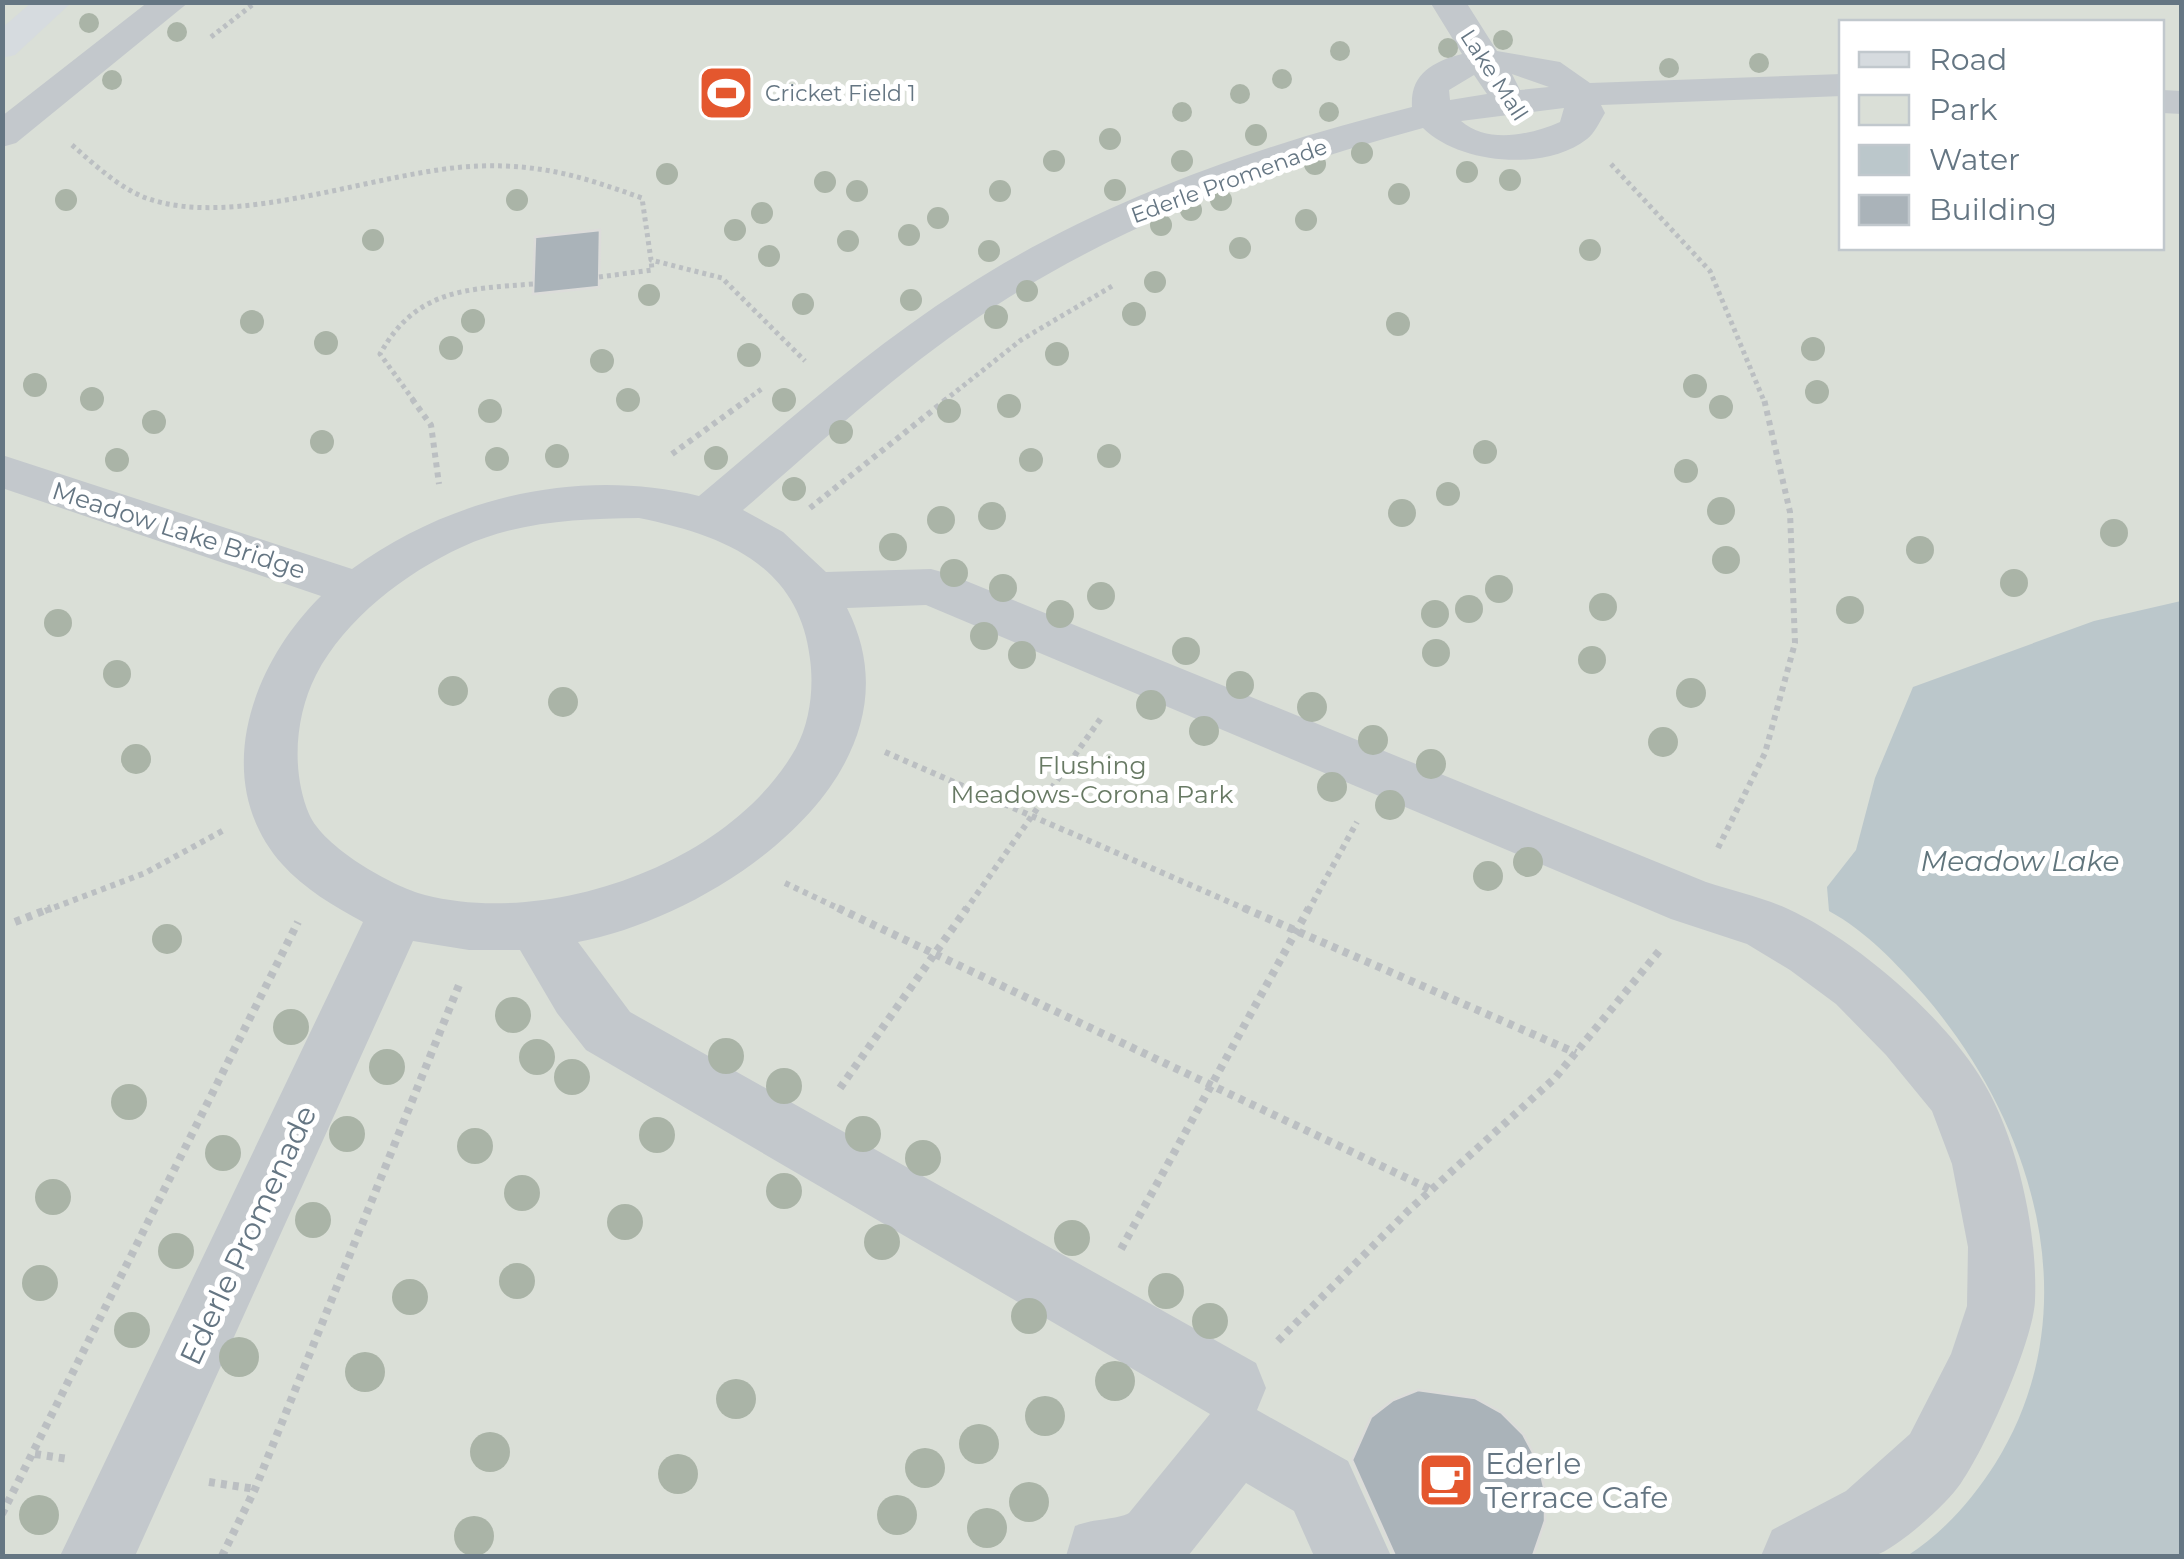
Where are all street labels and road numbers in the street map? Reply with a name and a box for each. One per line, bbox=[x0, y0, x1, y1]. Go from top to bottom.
street label: Lake Mall bbox=[1454, 24, 1534, 126]
street label: Ederle Promenade bbox=[1127, 133, 1331, 229]
street label: Meadow Lake Bridge bbox=[49, 475, 309, 585]
street label: Ederle Promenade bbox=[172, 1099, 324, 1371]

